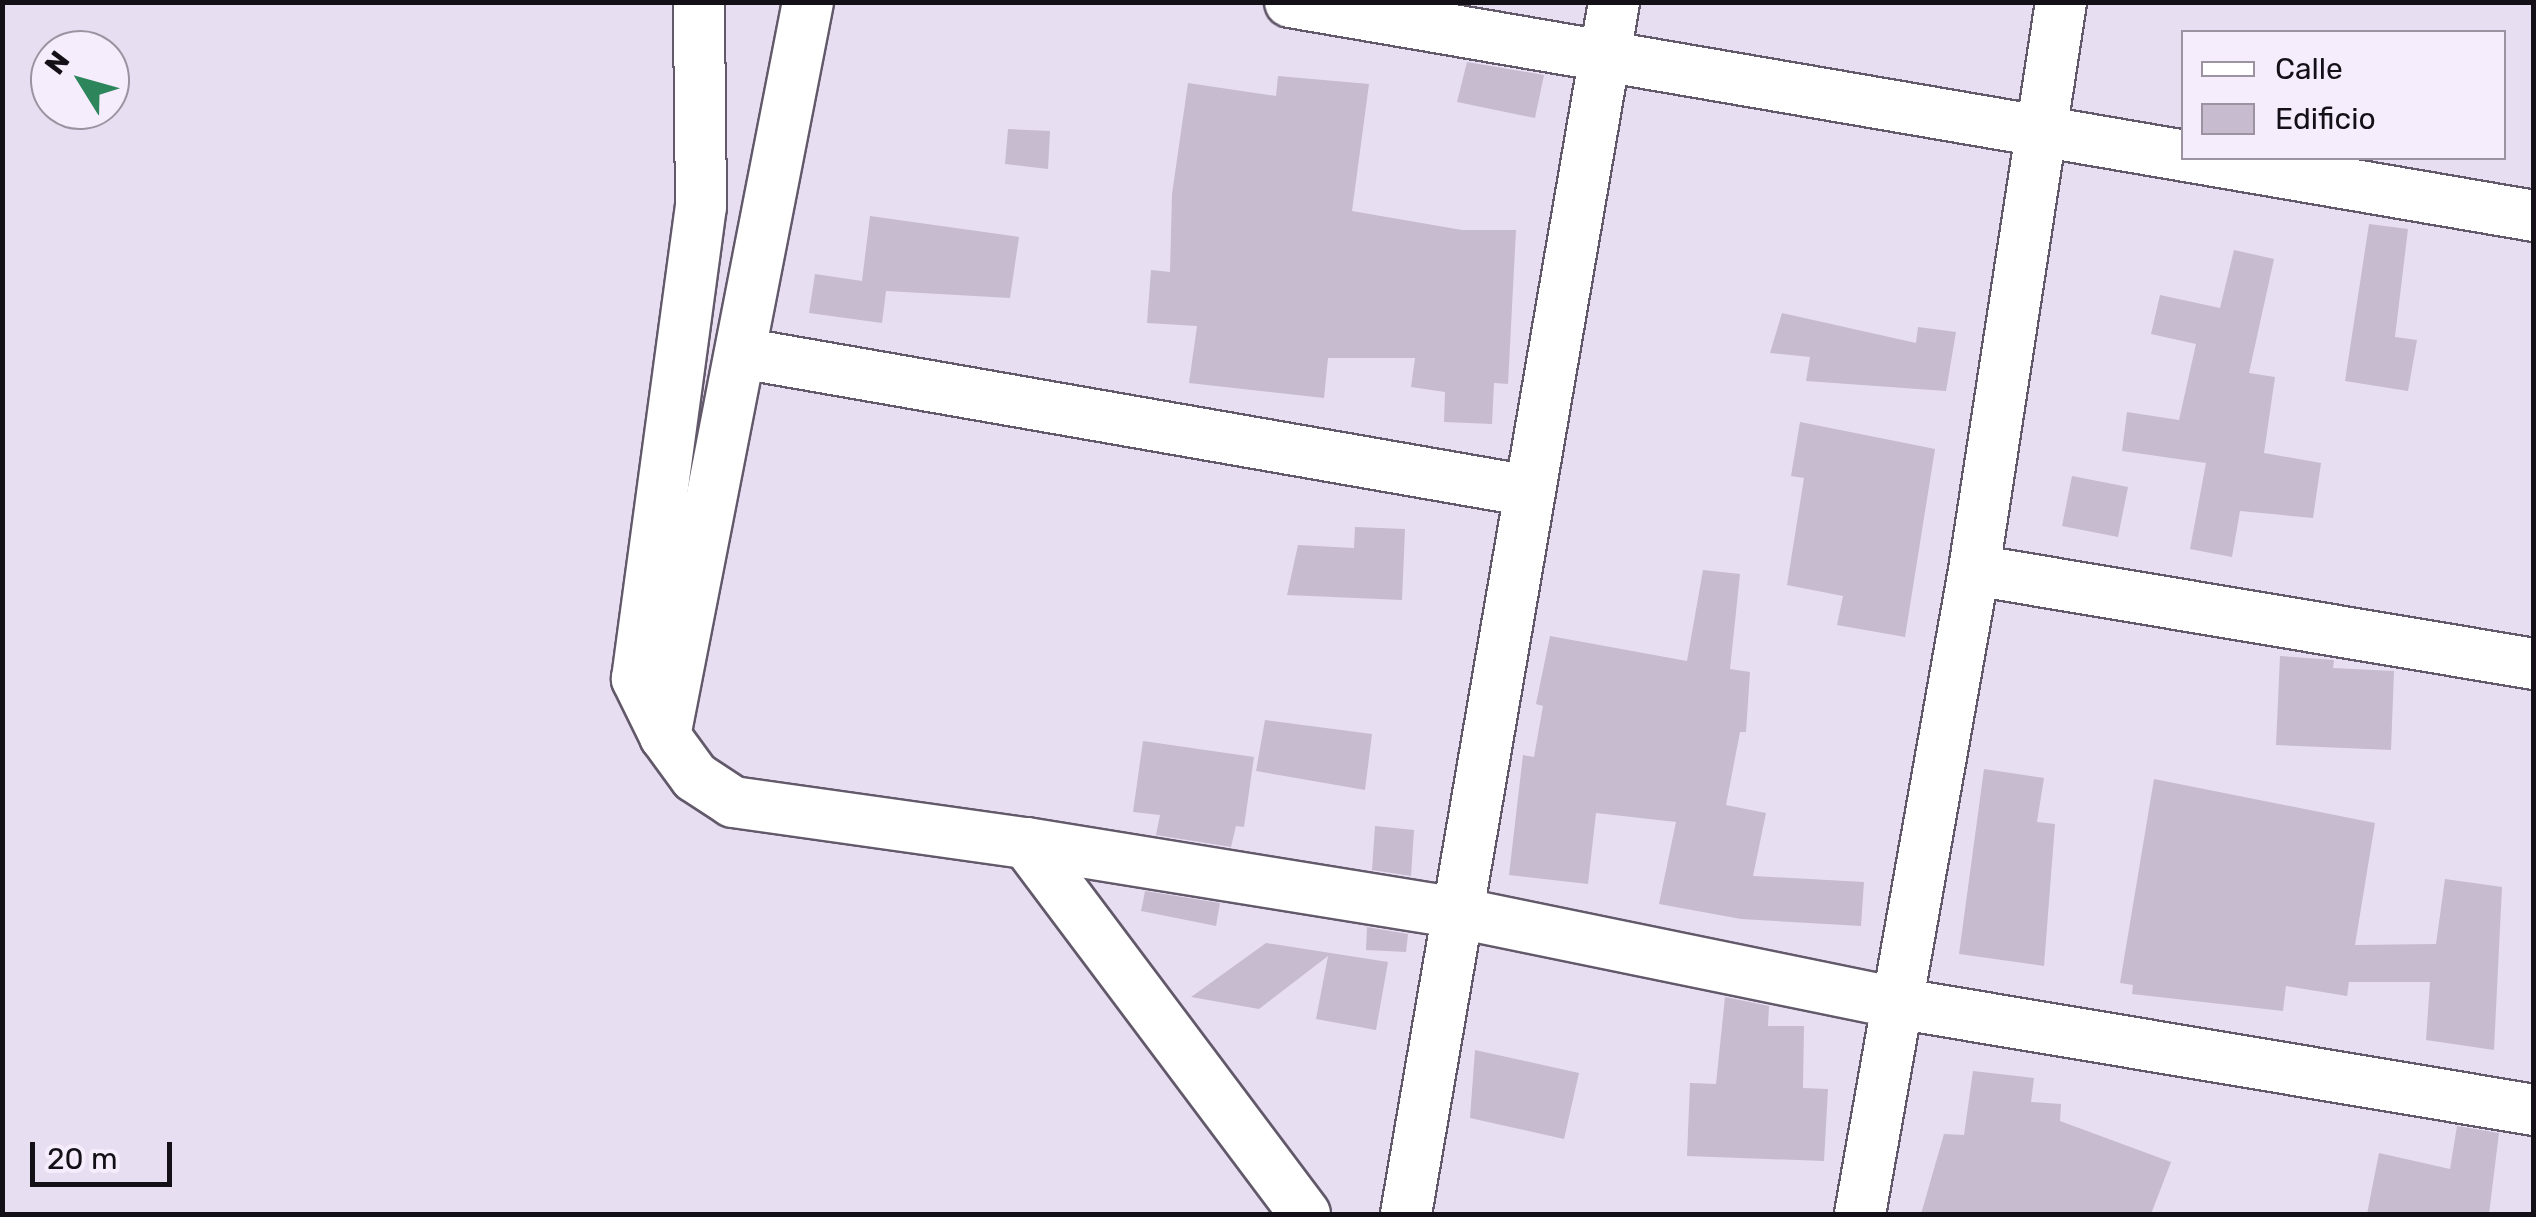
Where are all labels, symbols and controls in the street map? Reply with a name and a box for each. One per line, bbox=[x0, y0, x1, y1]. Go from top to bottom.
north arrow bbox=[30, 30, 130, 130]
legend bbox=[2181, 30, 2506, 160]
text: N bbox=[38, 45, 76, 81]
text: Calle bbox=[2275, 51, 2343, 87]
text: Edificio bbox=[2275, 101, 2376, 137]
scale bar bbox=[35, 1122, 178, 1184]
text: 20 m bbox=[47, 1141, 118, 1177]

